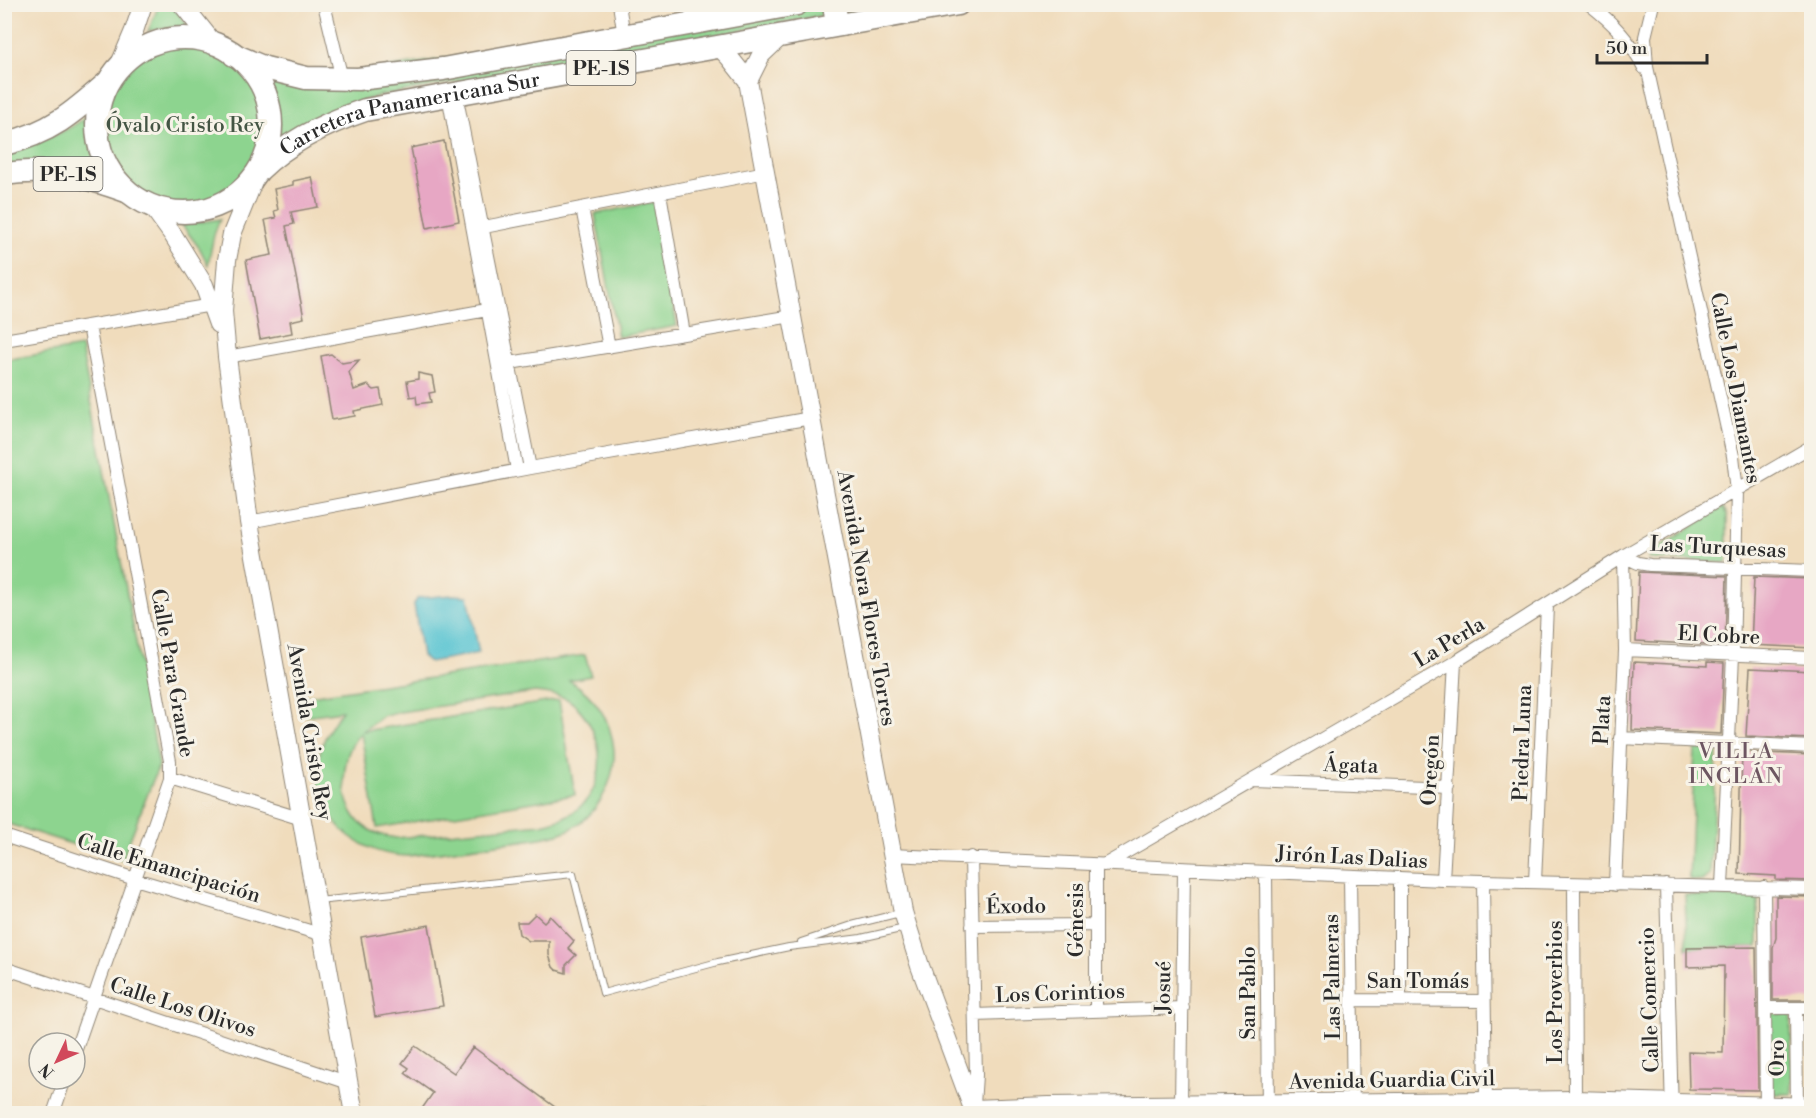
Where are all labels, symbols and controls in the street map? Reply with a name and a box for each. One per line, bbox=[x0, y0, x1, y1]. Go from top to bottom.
scale bar bbox=[1597, 27, 1706, 65]
text: 50 m bbox=[1606, 37, 1648, 60]
road number: PE-1S bbox=[566, 51, 636, 85]
street label: Carretera Panamericana Sur bbox=[275, 67, 542, 162]
park label: Óvalo Cristo Rey bbox=[106, 110, 265, 139]
road number: PE-1S bbox=[34, 157, 103, 191]
street label: Calle Los Diamantes bbox=[1704, 290, 1766, 486]
street label: Avenida Nora Flores Torres bbox=[831, 467, 901, 728]
street label: Las Turquesas bbox=[1649, 531, 1787, 565]
street label: Calle Para Grande bbox=[144, 587, 200, 759]
street label: La Perla bbox=[1409, 611, 1490, 674]
street label: El Cobre bbox=[1677, 621, 1761, 651]
street label: Avenida Cristo Rey bbox=[280, 641, 338, 823]
street label: Piedra Luna bbox=[1508, 684, 1538, 802]
street label: Plata bbox=[1589, 694, 1617, 746]
street label: Oregón bbox=[1416, 733, 1446, 806]
district label: VILLA INCLÁN bbox=[1688, 738, 1784, 790]
street label: Ágata bbox=[1322, 750, 1379, 780]
street label: Calle Emancipación bbox=[74, 829, 264, 909]
street label: Jirón Las Dalias bbox=[1274, 841, 1429, 875]
street label: Génesis bbox=[1064, 883, 1090, 957]
street label: Éxodo bbox=[986, 891, 1046, 921]
street label: Las Palmeras bbox=[1319, 914, 1347, 1040]
street label: Los Proverbios bbox=[1543, 920, 1569, 1064]
street label: Calle Comercio bbox=[1634, 927, 1666, 1073]
street label: San Pablo bbox=[1236, 946, 1262, 1040]
street label: Josué bbox=[1151, 961, 1177, 1015]
street label: San Tomás bbox=[1367, 969, 1469, 995]
street label: Calle Los Olivos bbox=[106, 972, 259, 1044]
street label: Los Corintios bbox=[995, 979, 1125, 1009]
north arrow bbox=[27, 1031, 87, 1091]
street label: Oro bbox=[1765, 1039, 1791, 1077]
text: N bbox=[35, 1059, 59, 1082]
street label: Avenida Guardia Civil bbox=[1288, 1066, 1495, 1096]

